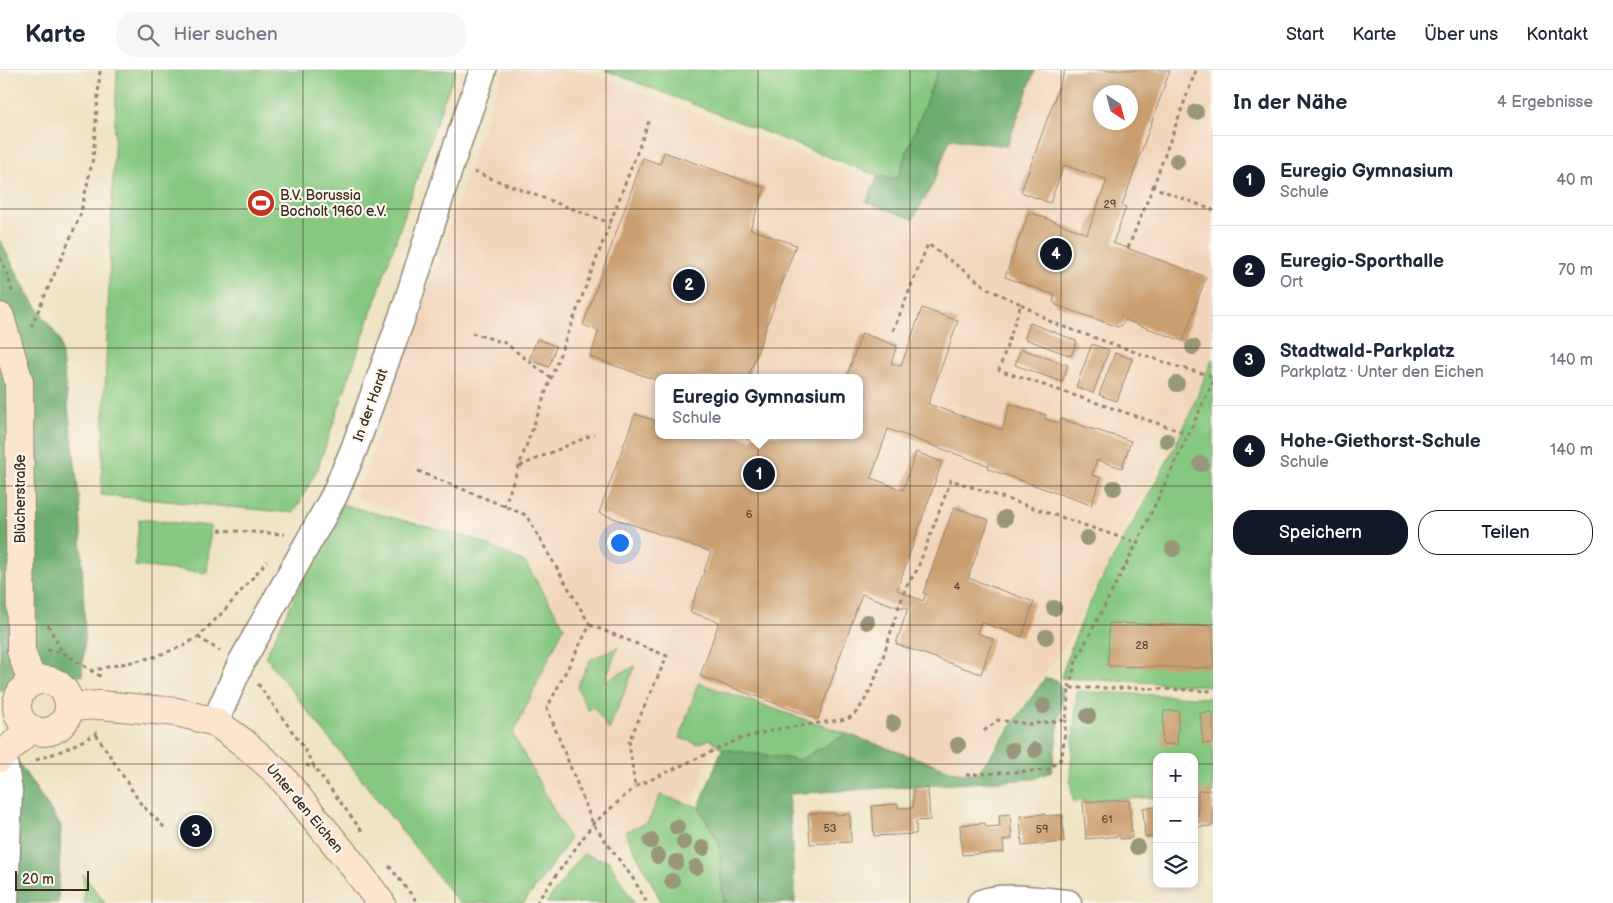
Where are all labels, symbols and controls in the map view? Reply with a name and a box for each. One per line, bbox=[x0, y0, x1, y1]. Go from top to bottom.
search box bbox=[116, 12, 466, 57]
text: Karte bbox=[25, 20, 86, 49]
icon: search bbox=[134, 21, 162, 49]
text: Hier suchen bbox=[174, 23, 278, 46]
text: Start bbox=[1286, 24, 1324, 45]
text: Karte bbox=[1352, 24, 1396, 45]
text: Über uns bbox=[1424, 24, 1498, 45]
text: Kontakt bbox=[1526, 24, 1588, 45]
north arrow bbox=[1093, 85, 1138, 130]
text: In der Nähe bbox=[1233, 90, 1347, 115]
text: 4 Ergebnisse bbox=[1497, 93, 1593, 112]
text: Euregio Gymnasium bbox=[1280, 160, 1453, 183]
text: 1 bbox=[1246, 171, 1252, 190]
text: 40 m bbox=[1556, 171, 1593, 190]
text: Schule bbox=[1280, 183, 1329, 202]
place label: B.V. Borussia Bocholt 1960 e.V. bbox=[280, 187, 387, 220]
sports icon: B.V. Borussia Bocholt 1960 e.V. bbox=[246, 188, 276, 218]
house number: 29 bbox=[1104, 198, 1116, 211]
pin: 4 bbox=[1040, 235, 1072, 273]
text: Euregio-Sporthalle bbox=[1280, 250, 1444, 273]
text: 2 bbox=[1244, 261, 1254, 280]
text: 70 m bbox=[1558, 261, 1593, 280]
pin: 2 bbox=[673, 266, 705, 304]
text: Ort bbox=[1280, 273, 1303, 292]
text: Stadtwald-Parkplatz bbox=[1280, 340, 1454, 363]
text: 3 bbox=[1244, 351, 1254, 370]
text: 140 m bbox=[1550, 351, 1593, 370]
text: Parkplatz · Unter den Eichen bbox=[1280, 363, 1484, 382]
street label: In der Hardt bbox=[349, 366, 392, 444]
popup bbox=[655, 374, 863, 439]
text: Euregio Gymnasium bbox=[672, 386, 846, 409]
text: Schule bbox=[672, 409, 721, 428]
text: Hohe-Giethorst-Schule bbox=[1280, 430, 1481, 453]
text: 4 bbox=[1244, 441, 1254, 460]
text: 140 m bbox=[1550, 441, 1593, 460]
text: Schule bbox=[1280, 453, 1329, 472]
street label: Blücherstraße bbox=[12, 454, 29, 544]
pin: 1 bbox=[743, 455, 775, 493]
house number: 6 bbox=[746, 508, 753, 521]
button: Speichern bbox=[1233, 510, 1408, 555]
button: Teilen bbox=[1418, 510, 1593, 555]
your location bbox=[607, 530, 633, 556]
house number: 4 bbox=[954, 580, 961, 593]
house number: 28 bbox=[1136, 639, 1148, 652]
map controls bbox=[1153, 753, 1198, 888]
button: + bbox=[1153, 753, 1198, 798]
street label: Unter den Eichen bbox=[262, 760, 347, 856]
button: − bbox=[1153, 798, 1198, 843]
pin: 3 bbox=[180, 812, 212, 850]
house number: 61 bbox=[1102, 813, 1112, 826]
house number: 53 bbox=[823, 822, 837, 835]
house number: 59 bbox=[1036, 823, 1048, 836]
button: layers bbox=[1153, 843, 1198, 888]
scale bar bbox=[15, 868, 89, 891]
text: 20 m bbox=[22, 871, 54, 888]

